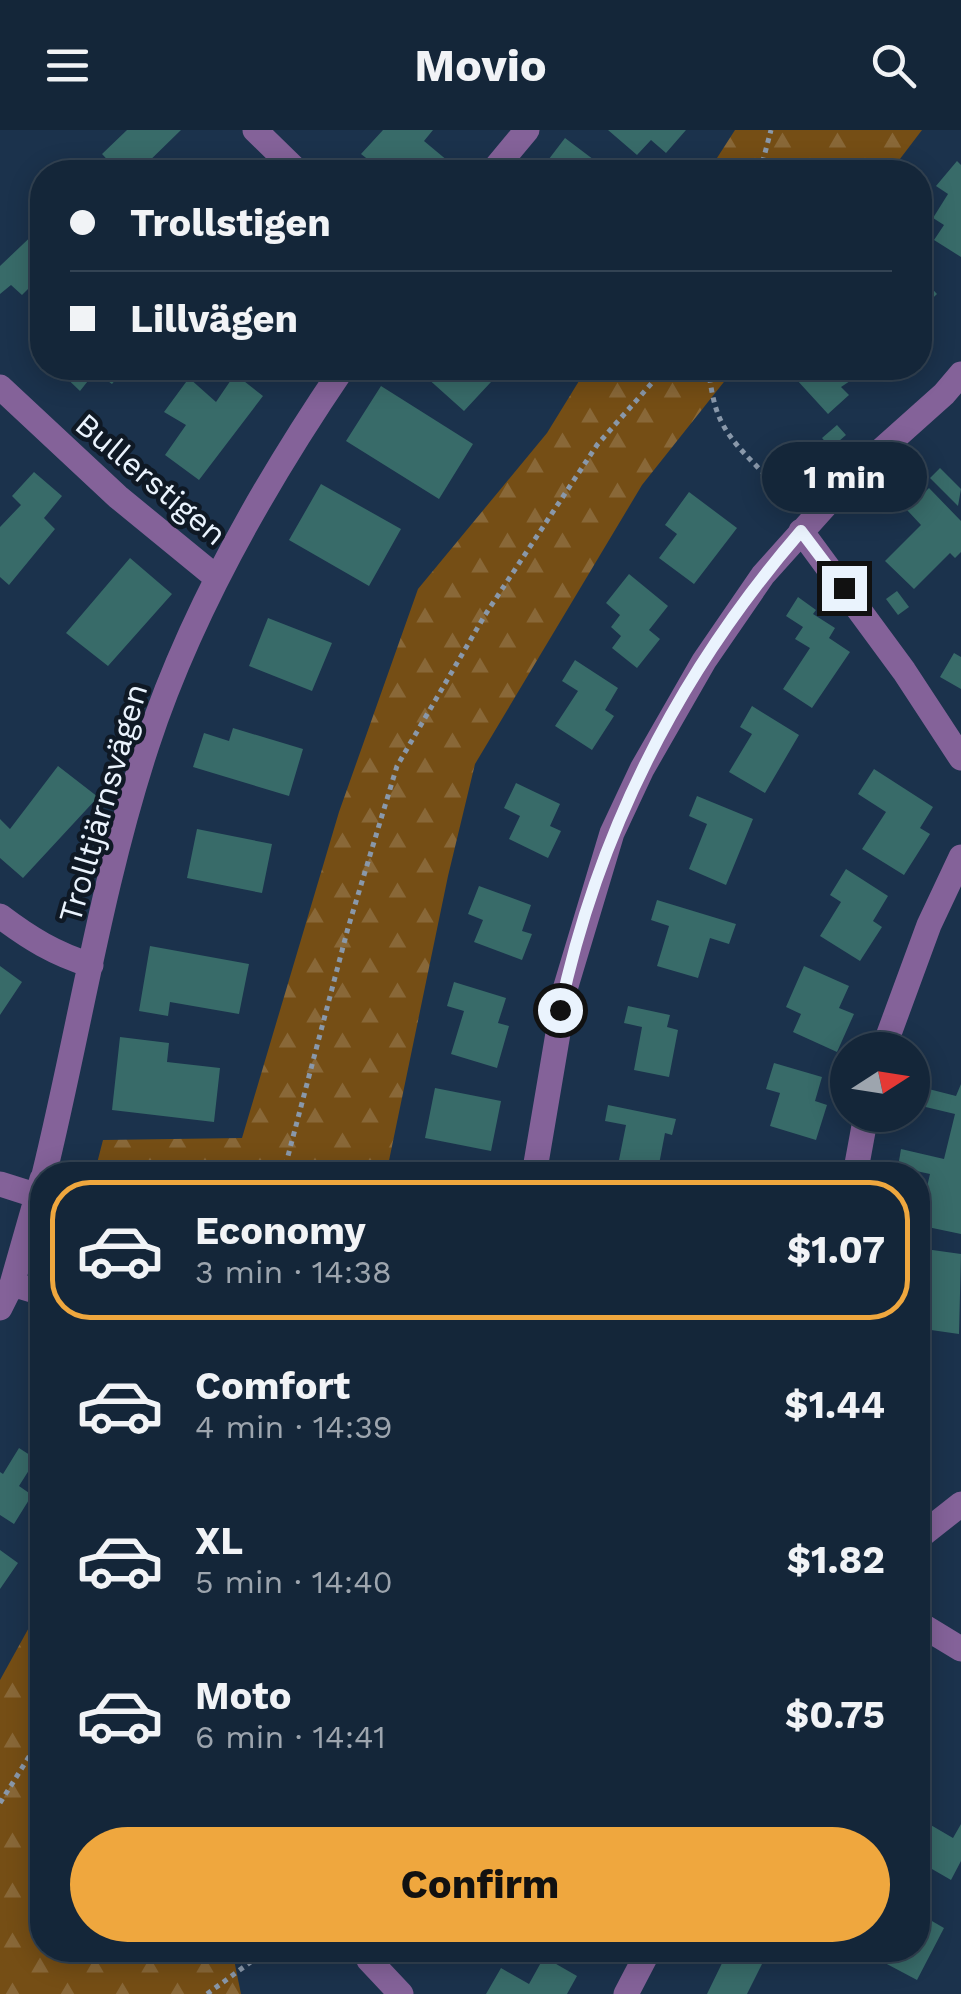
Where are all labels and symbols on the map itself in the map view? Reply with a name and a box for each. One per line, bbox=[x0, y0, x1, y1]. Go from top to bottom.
street label: Bullerstigen bbox=[68, 405, 234, 553]
callout: 1 min bbox=[762, 443, 926, 513]
route end bbox=[822, 566, 867, 611]
street label: Trolltjärnsvägen bbox=[51, 679, 155, 927]
route start bbox=[538, 988, 583, 1033]
north arrow bbox=[830, 1032, 930, 1132]

